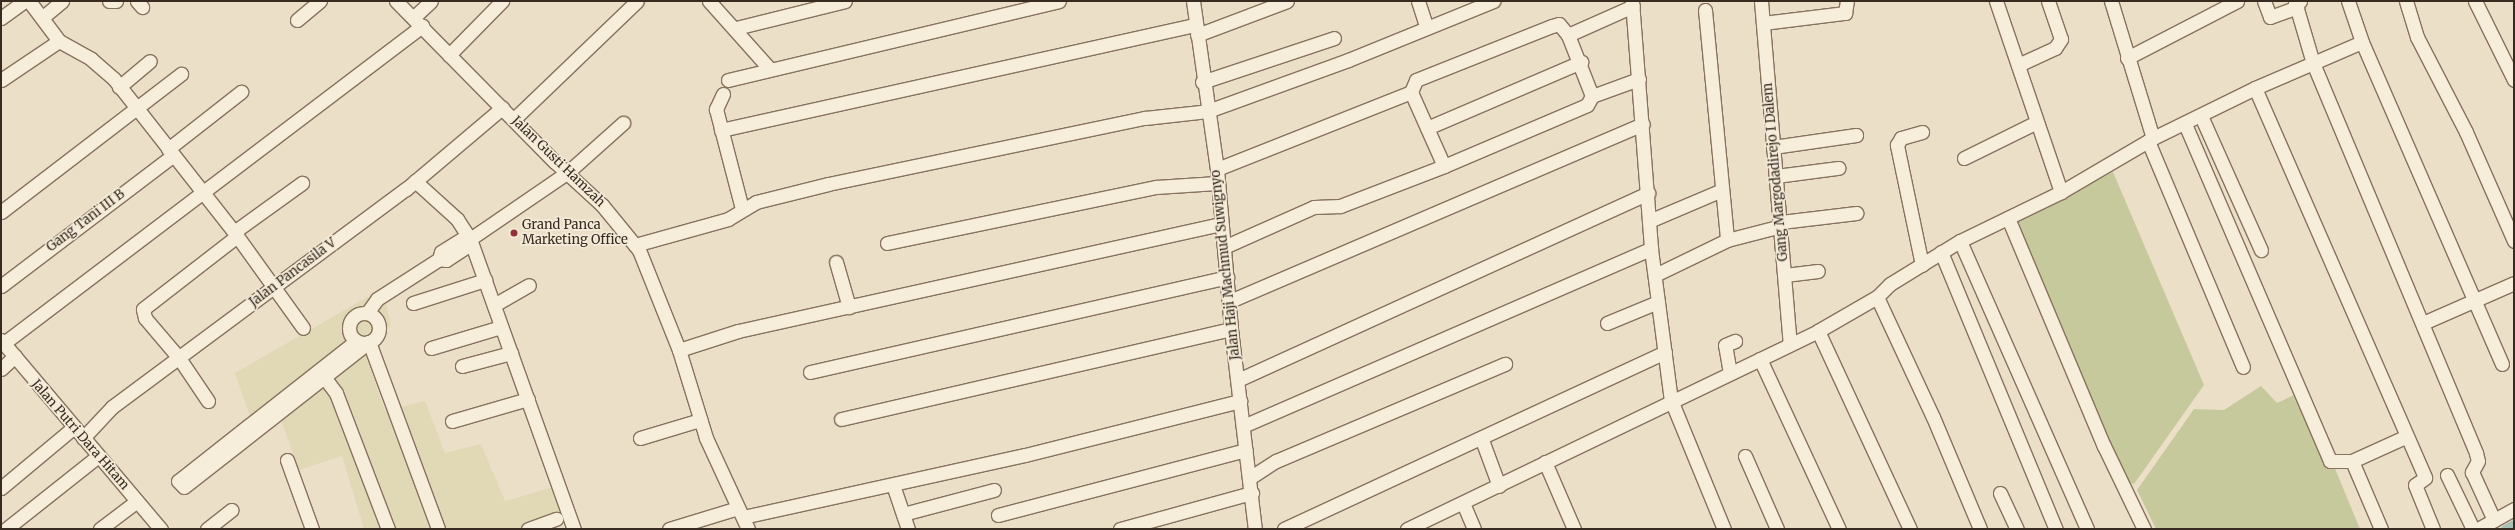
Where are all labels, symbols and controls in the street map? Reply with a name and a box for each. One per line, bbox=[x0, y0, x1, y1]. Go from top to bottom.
street label: Gang Margodadirejo I Dalem bbox=[1760, 82, 1792, 262]
street label: Jalan Gusti Hamzah bbox=[508, 113, 608, 211]
street label: Jalan Haji Machmud Suwignyo bbox=[1208, 169, 1244, 361]
street label: Gang Tani III B bbox=[44, 187, 128, 255]
place label: Grand Panca Marketing Office bbox=[522, 218, 628, 249]
marker: Grand Panca Marketing Office bbox=[509, 228, 519, 238]
street label: Jalan Pancasila V bbox=[247, 235, 339, 311]
street label: Jalan Putri Dara Hitam bbox=[28, 377, 132, 493]

